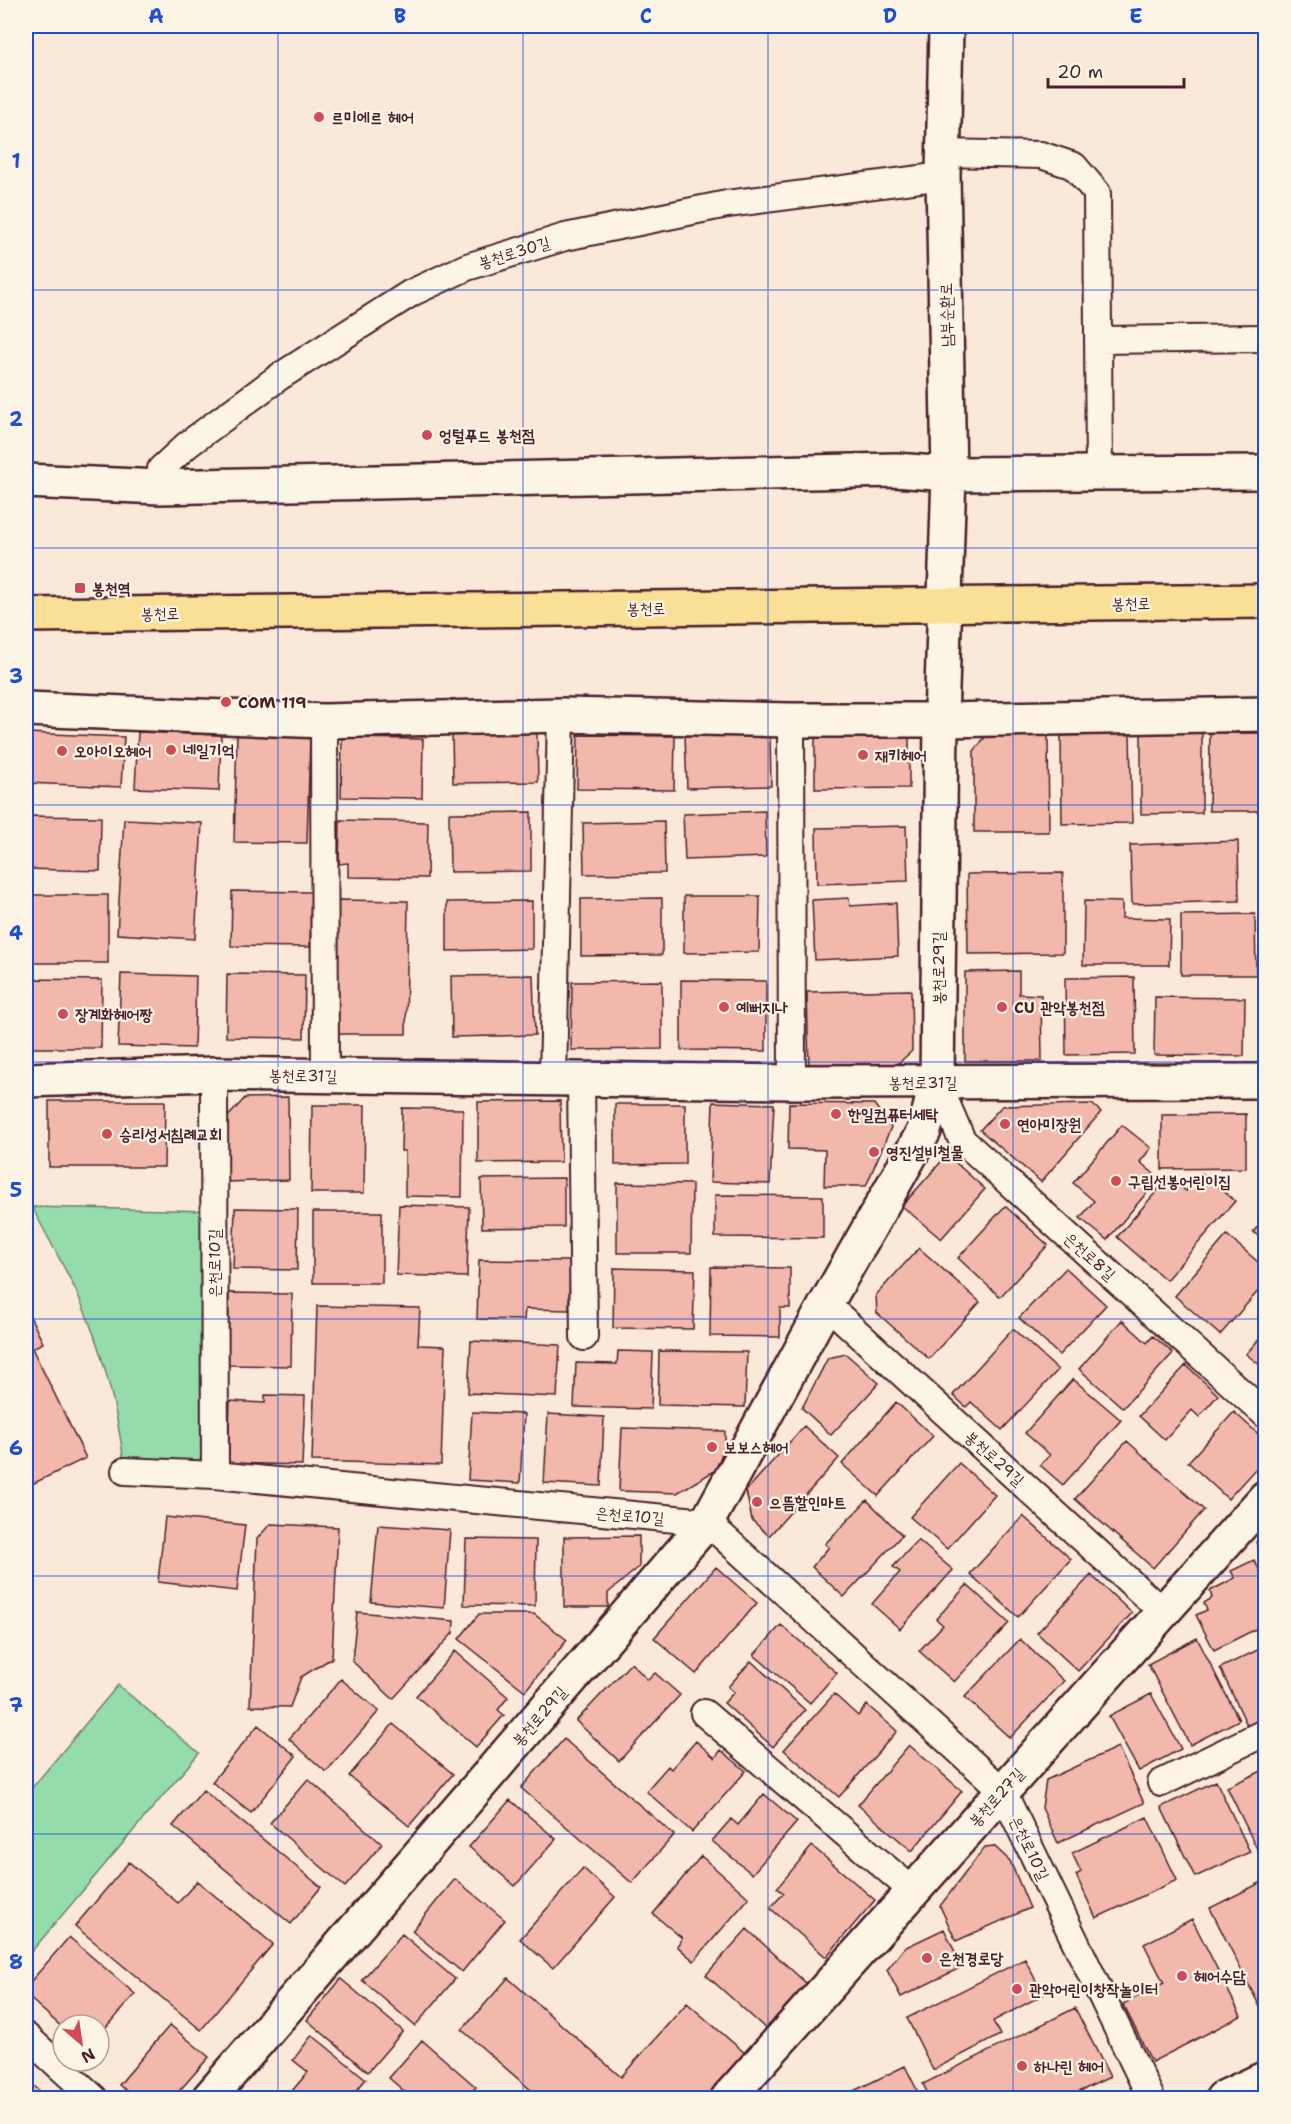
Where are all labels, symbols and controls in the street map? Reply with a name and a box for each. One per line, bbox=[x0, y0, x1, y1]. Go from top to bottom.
text: A bbox=[148, 3, 164, 29]
text: B bbox=[394, 3, 406, 29]
text: C bbox=[640, 3, 652, 29]
text: D bbox=[883, 3, 897, 29]
text: E bbox=[1129, 3, 1143, 29]
scale bar bbox=[1048, 51, 1184, 89]
text: 20 m bbox=[1057, 60, 1103, 84]
place label: 르미에르 헤어 bbox=[331, 107, 414, 128]
marker: 르미에르 헤어 bbox=[312, 110, 326, 124]
text: 1 bbox=[11, 148, 21, 174]
street label: 봉천로30길 bbox=[476, 232, 553, 273]
street label: 남부순환로 bbox=[935, 283, 958, 347]
text: 2 bbox=[9, 406, 23, 432]
place label: 엉털푸드 봉천점 bbox=[439, 425, 535, 446]
marker: 엉털푸드 봉천점 bbox=[420, 428, 434, 442]
place label: 봉천역 bbox=[92, 578, 131, 599]
marker: 봉천역 bbox=[73, 581, 87, 595]
street label: 봉천로 bbox=[1112, 593, 1151, 614]
street label: 봉천로 bbox=[627, 598, 666, 619]
street label: 봉천로 bbox=[141, 603, 180, 624]
text: 3 bbox=[9, 663, 23, 689]
place label: COM 119 bbox=[238, 692, 306, 713]
marker: COM 119 bbox=[219, 695, 233, 709]
place label: 네일기억 bbox=[183, 740, 235, 761]
place label: 오아이오헤어 bbox=[74, 741, 151, 762]
marker: 네일기억 bbox=[164, 743, 178, 757]
marker: 오아이오헤어 bbox=[55, 744, 69, 758]
place label: 재키헤어 bbox=[874, 745, 927, 766]
marker: 재키헤어 bbox=[856, 748, 870, 762]
text: 4 bbox=[9, 920, 23, 946]
street label: 봉천로29길 bbox=[928, 931, 949, 1005]
place label: 예뻐지나 bbox=[736, 997, 789, 1018]
place label: CU 관악봉천점 bbox=[1014, 997, 1105, 1018]
marker: 예뻐지나 bbox=[717, 1000, 731, 1014]
marker: CU 관악봉천점 bbox=[995, 1000, 1009, 1014]
place label: 장계화헤어짱 bbox=[75, 1004, 152, 1025]
marker: 장계화헤어짱 bbox=[56, 1007, 70, 1021]
street label: 봉천로31길 bbox=[269, 1064, 338, 1087]
street label: 봉천로31길 bbox=[889, 1072, 957, 1093]
place label: 한일컴퓨터세탁 bbox=[847, 1104, 938, 1125]
marker: 한일컴퓨터세탁 bbox=[829, 1107, 843, 1121]
place label: 연아미장원 bbox=[1017, 1114, 1082, 1135]
marker: 연아미장원 bbox=[998, 1117, 1012, 1131]
place label: 승리성서침례교회 bbox=[119, 1124, 222, 1145]
marker: 승리성서침례교회 bbox=[100, 1127, 114, 1141]
place label: 영진설비철물 bbox=[886, 1142, 963, 1163]
marker: 영진설비철물 bbox=[867, 1145, 881, 1159]
place label: 구립선봉어린이집 bbox=[1128, 1171, 1231, 1192]
marker: 구립선봉어린이집 bbox=[1109, 1174, 1123, 1188]
text: 5 bbox=[10, 1177, 22, 1203]
street label: 은천로10길 bbox=[204, 1228, 225, 1297]
street label: 은천로8길 bbox=[1059, 1228, 1120, 1285]
street label: 봉천로29길 bbox=[960, 1426, 1029, 1491]
text: 6 bbox=[9, 1435, 23, 1461]
place label: 보보스헤어 bbox=[724, 1437, 789, 1458]
marker: 보보스헤어 bbox=[705, 1440, 719, 1454]
place label: 으뜸할인마트 bbox=[769, 1492, 846, 1513]
marker: 으뜸할인마트 bbox=[750, 1495, 764, 1509]
street label: 은천로10길 bbox=[595, 1502, 665, 1529]
street label: 봉천로29길 bbox=[507, 1682, 571, 1751]
text: 7 bbox=[9, 1692, 23, 1718]
street label: 봉천로27길 bbox=[964, 1763, 1029, 1831]
street label: 은천로10길 bbox=[1005, 1813, 1054, 1884]
place label: 은천경로당 bbox=[939, 1948, 1004, 1969]
text: 8 bbox=[9, 1949, 23, 1975]
marker: 은천경로당 bbox=[920, 1951, 934, 1965]
place label: 헤어수담 bbox=[1193, 1966, 1246, 1987]
marker: 헤어수담 bbox=[1175, 1969, 1189, 1983]
place label: 관악어린이창작놀이터 bbox=[1029, 1979, 1158, 2000]
marker: 관악어린이창작놀이터 bbox=[1010, 1982, 1024, 1996]
north arrow bbox=[51, 2013, 111, 2073]
text: N bbox=[77, 2043, 99, 2068]
place label: 하나린 헤어 bbox=[1033, 2056, 1104, 2077]
marker: 하나린 헤어 bbox=[1015, 2059, 1029, 2073]

